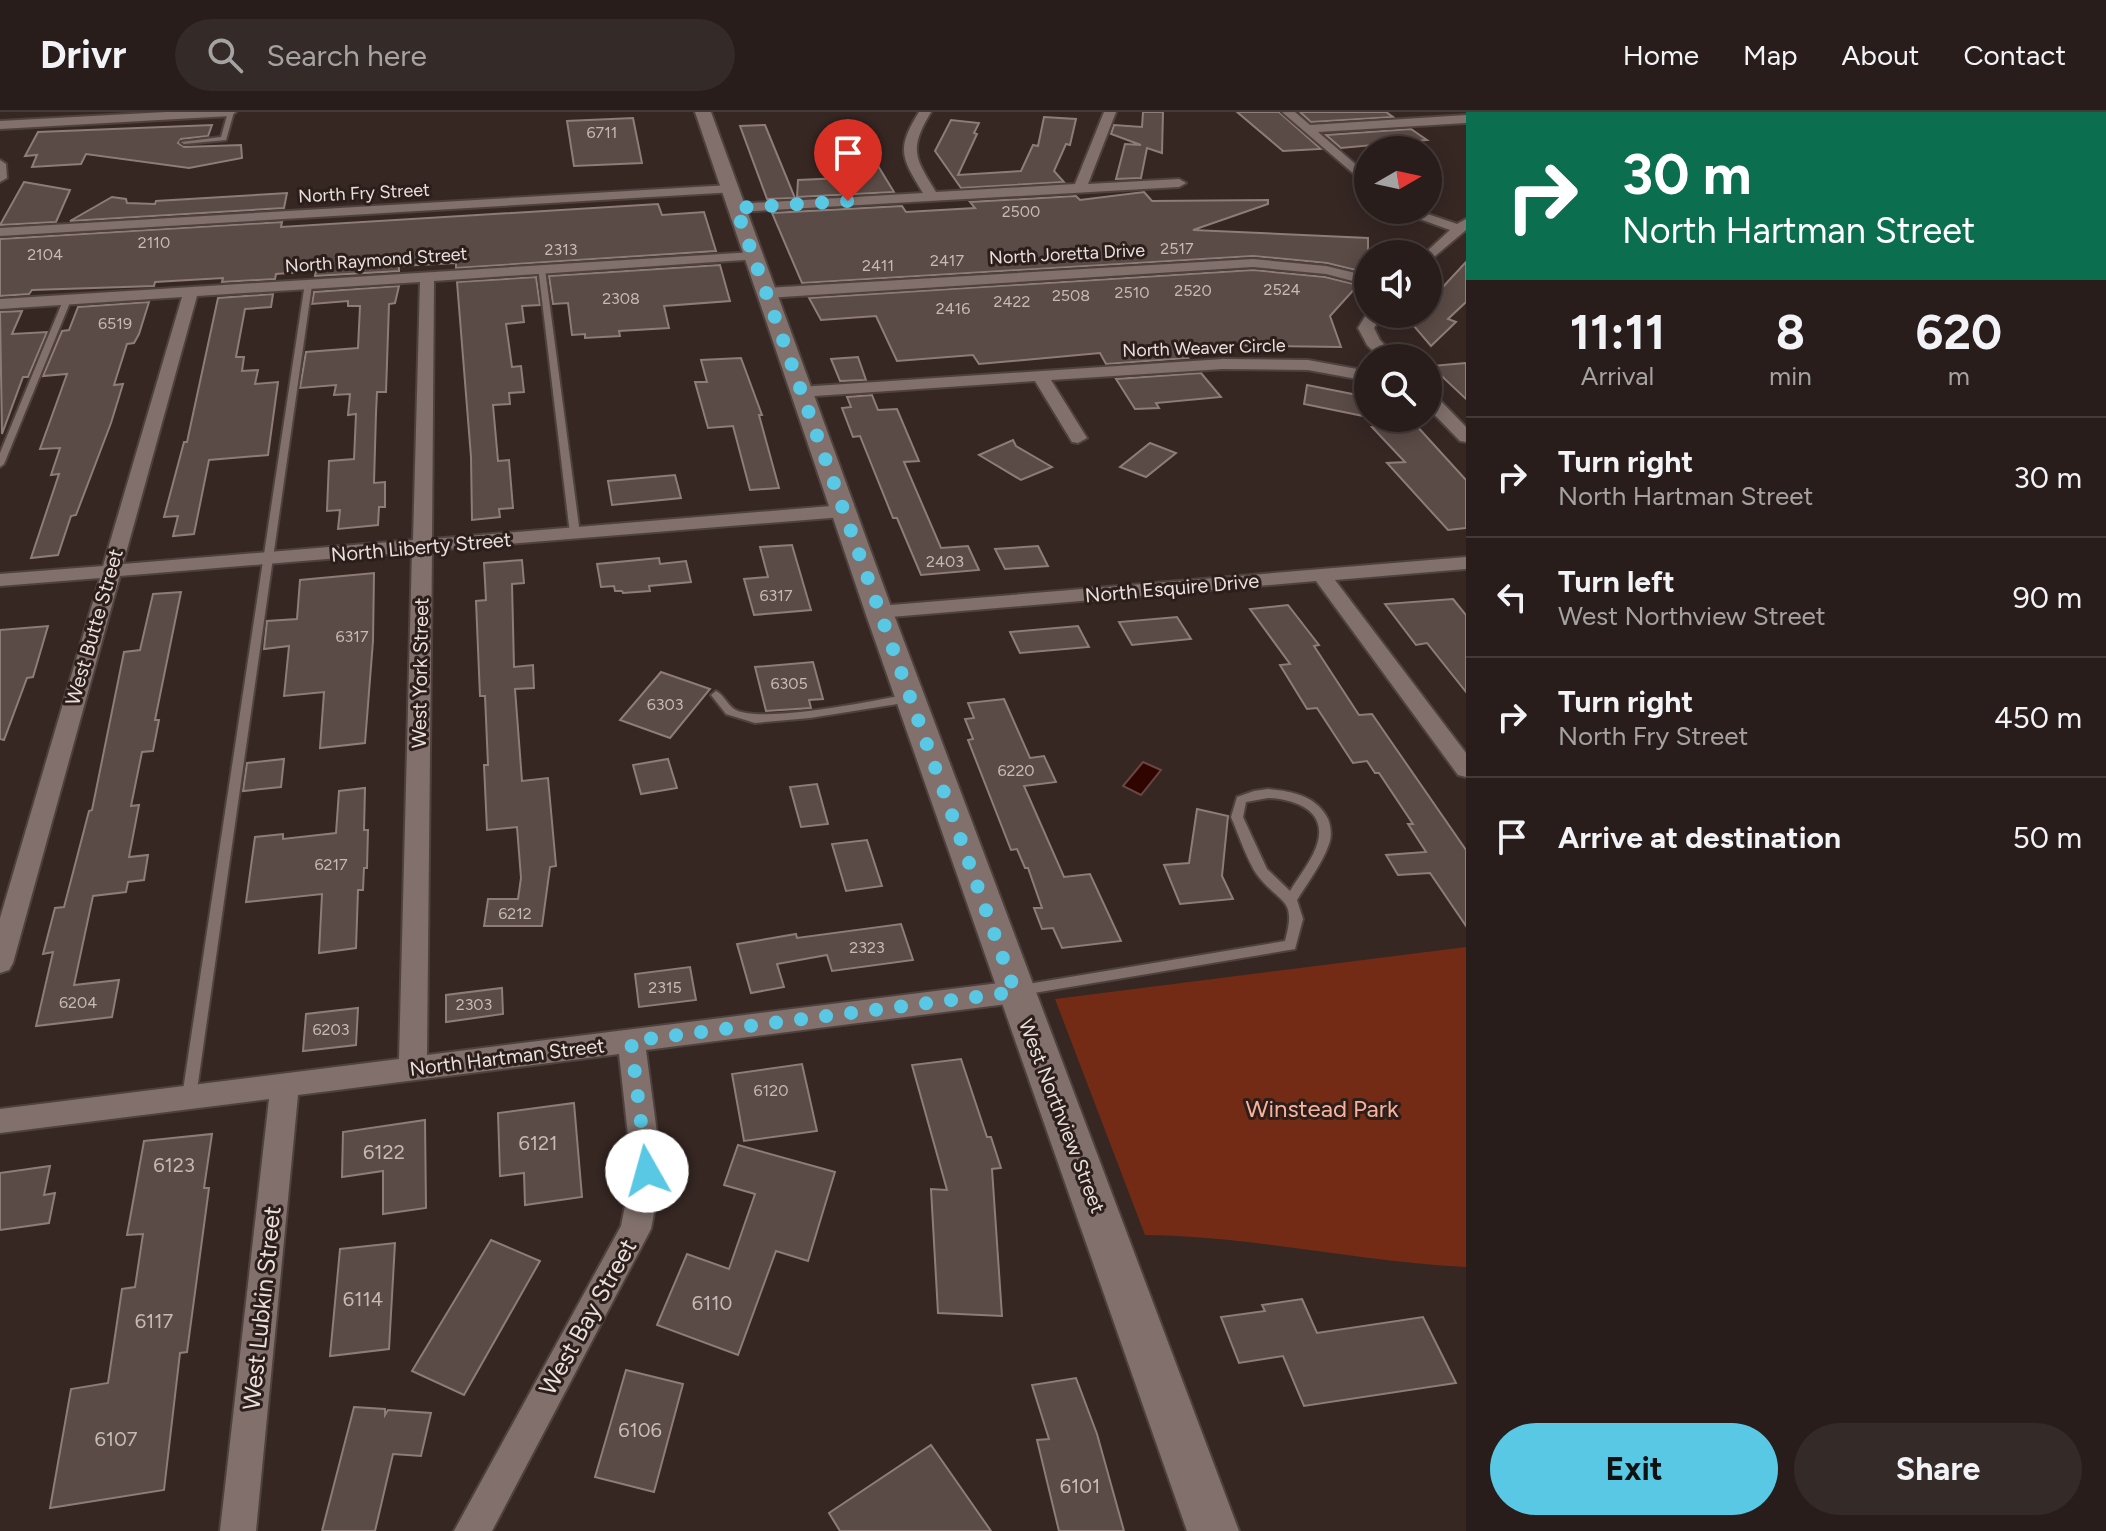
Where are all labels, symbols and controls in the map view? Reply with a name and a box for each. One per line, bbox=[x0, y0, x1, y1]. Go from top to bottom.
search box bbox=[175, 19, 735, 91]
text: Drivr bbox=[40, 32, 127, 78]
icon: search bbox=[203, 33, 247, 77]
text: Search here bbox=[267, 37, 427, 74]
text: Home bbox=[1623, 38, 1699, 72]
text: Map bbox=[1743, 38, 1798, 72]
text: About bbox=[1842, 38, 1919, 72]
text: Contact bbox=[1963, 38, 2066, 72]
pin bbox=[814, 119, 882, 201]
house number: 6711 bbox=[587, 123, 617, 142]
icon: arrive bbox=[826, 131, 870, 175]
north arrow bbox=[1354, 136, 1442, 224]
map controls bbox=[1354, 136, 1442, 432]
text: 30 m bbox=[1622, 141, 1752, 208]
icon: right bbox=[1490, 144, 1594, 248]
street label: North Fry Street bbox=[298, 179, 431, 207]
house number: 2500 bbox=[1002, 202, 1040, 221]
text: North Hartman Street bbox=[1622, 209, 1975, 252]
house number: 2110 bbox=[138, 233, 170, 252]
street label: North Joretta Drive bbox=[988, 239, 1146, 269]
house number: 2517 bbox=[1160, 239, 1194, 258]
house number: 2313 bbox=[545, 240, 577, 259]
button: sound bbox=[1354, 240, 1442, 328]
street label: North Raymond Street bbox=[284, 243, 468, 277]
house number: 2104 bbox=[27, 245, 63, 264]
house number: 2417 bbox=[930, 251, 964, 270]
house number: 2411 bbox=[862, 256, 894, 275]
house number: 2524 bbox=[1263, 280, 1301, 299]
house number: 2520 bbox=[1174, 281, 1212, 300]
house number: 2510 bbox=[1114, 283, 1150, 302]
house number: 2508 bbox=[1052, 286, 1090, 305]
house number: 2308 bbox=[602, 289, 640, 308]
house number: 2422 bbox=[994, 292, 1030, 311]
house number: 2416 bbox=[936, 299, 970, 318]
text: 11:11 bbox=[1570, 303, 1665, 361]
text: 8 bbox=[1776, 303, 1805, 361]
text: 620 bbox=[1915, 303, 2002, 361]
house number: 6519 bbox=[98, 314, 132, 333]
street label: North Weaver Circle bbox=[1122, 334, 1286, 362]
button: search bbox=[1354, 344, 1442, 432]
text: Arrival bbox=[1581, 360, 1654, 392]
text: min bbox=[1769, 360, 1812, 392]
text: m bbox=[1948, 360, 1970, 392]
text: Turn right bbox=[1558, 443, 1693, 480]
icon: right bbox=[1490, 455, 1534, 499]
text: 30 m bbox=[2014, 459, 2082, 496]
text: North Hartman Street bbox=[1558, 480, 1813, 512]
street label: North Liberty Street bbox=[330, 527, 512, 567]
street label: West Butte Street bbox=[60, 546, 128, 708]
house number: 2403 bbox=[926, 552, 964, 571]
text: Turn left bbox=[1558, 563, 1675, 600]
street label: North Esquire Drive bbox=[1084, 568, 1260, 608]
icon: left bbox=[1490, 575, 1534, 619]
text: 90 m bbox=[2013, 579, 2082, 616]
house number: 6317 bbox=[760, 586, 793, 605]
street label: West York Street bbox=[407, 597, 433, 749]
text: West Northview Street bbox=[1558, 600, 1826, 632]
house number: 6317 bbox=[336, 627, 369, 646]
house number: 6305 bbox=[770, 674, 808, 693]
text: Turn right bbox=[1558, 683, 1693, 720]
house number: 6303 bbox=[647, 695, 683, 714]
icon: right bbox=[1490, 695, 1534, 739]
text: 450 m bbox=[1994, 699, 2082, 736]
text: North Fry Street bbox=[1558, 720, 1748, 752]
house number: 6220 bbox=[997, 761, 1035, 780]
icon: arrive bbox=[1490, 815, 1534, 859]
text: Arrive at destination bbox=[1558, 819, 1841, 856]
text: 50 m bbox=[2013, 819, 2082, 856]
house number: 6217 bbox=[314, 855, 348, 874]
house number: 6212 bbox=[498, 904, 532, 923]
house number: 2323 bbox=[849, 938, 885, 957]
house number: 2315 bbox=[648, 978, 682, 997]
house number: 6204 bbox=[59, 993, 97, 1012]
house number: 2303 bbox=[456, 995, 492, 1014]
street label: West Northview Street bbox=[1014, 1016, 1110, 1216]
house number: 6203 bbox=[313, 1020, 349, 1039]
street label: North Hartman Street bbox=[408, 1033, 606, 1081]
house number: 6120 bbox=[754, 1081, 788, 1100]
park label: Winstead Park bbox=[1245, 1094, 1399, 1123]
position arrow bbox=[605, 1129, 689, 1213]
house number: 6121 bbox=[518, 1131, 558, 1155]
house number: 6122 bbox=[363, 1140, 405, 1164]
house number: 6123 bbox=[153, 1153, 195, 1177]
street label: West Lubkin Street bbox=[236, 1204, 287, 1411]
street label: West Bay Street bbox=[533, 1234, 642, 1400]
house number: 6114 bbox=[343, 1287, 383, 1311]
house number: 6110 bbox=[692, 1291, 732, 1315]
house number: 6117 bbox=[135, 1309, 174, 1333]
house number: 6106 bbox=[618, 1418, 662, 1442]
button: Exit bbox=[1490, 1423, 1778, 1515]
button: Share bbox=[1794, 1423, 2082, 1515]
house number: 6107 bbox=[94, 1427, 138, 1451]
house number: 6101 bbox=[1060, 1474, 1100, 1498]

